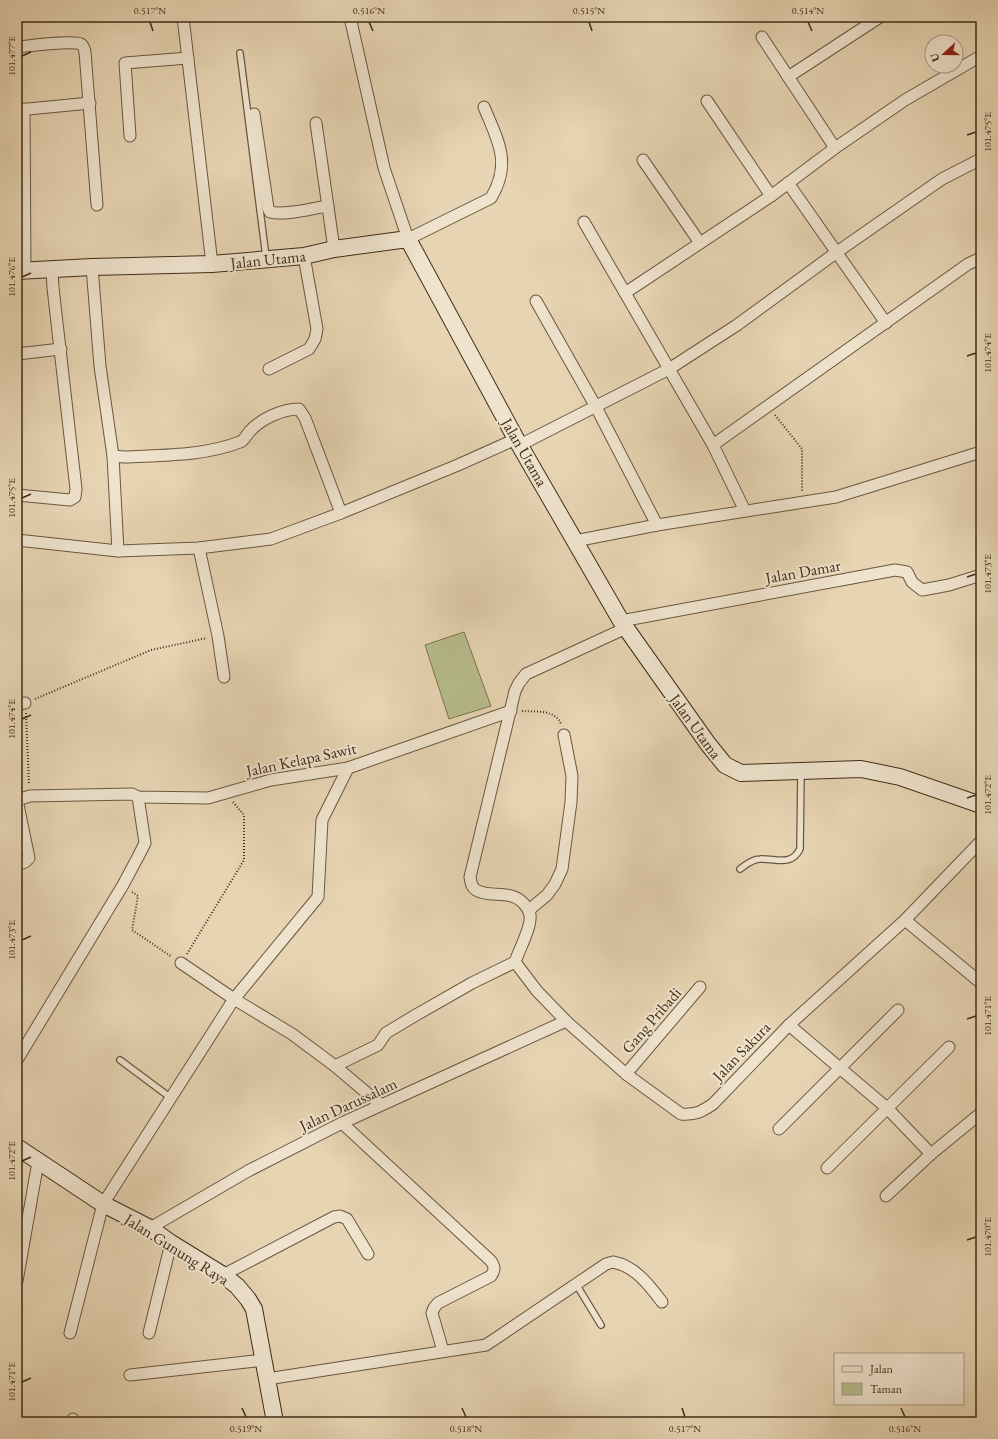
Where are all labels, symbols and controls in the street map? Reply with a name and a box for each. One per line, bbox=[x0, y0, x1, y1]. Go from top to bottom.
text: 0.517°N bbox=[134, 4, 166, 17]
text: 0.516°N bbox=[353, 4, 385, 17]
text: 0.515°N bbox=[573, 4, 605, 17]
text: 0.514°N bbox=[792, 4, 824, 17]
north arrow bbox=[924, 34, 964, 74]
text: 101.477°E bbox=[5, 36, 18, 76]
text: U bbox=[926, 51, 943, 64]
text: 101.475°E bbox=[981, 112, 994, 152]
street label: Jalan Utama bbox=[227, 245, 307, 274]
text: 101.476°E bbox=[5, 257, 18, 297]
text: 101.474°E bbox=[981, 333, 994, 373]
street label: Jalan Utama bbox=[496, 412, 553, 491]
text: 101.475°E bbox=[5, 478, 18, 518]
street label: Jalan Damar bbox=[762, 554, 843, 589]
text: 101.473°E bbox=[981, 554, 994, 594]
street label: Jalan Utama bbox=[664, 688, 727, 764]
text: 101.474°E bbox=[5, 699, 18, 739]
street label: Jalan Kelapa Sawit bbox=[242, 738, 358, 782]
text: 101.472°E bbox=[981, 775, 994, 815]
text: 101.473°E bbox=[5, 920, 18, 960]
street label: Gang Pribadi bbox=[617, 983, 686, 1058]
text: 101.471°E bbox=[981, 996, 994, 1036]
street label: Jalan Sakura bbox=[706, 1017, 775, 1087]
street label: Jalan Darussalam bbox=[294, 1072, 401, 1137]
text: 101.472°E bbox=[5, 1141, 18, 1181]
street label: Jalan Gunung Raya bbox=[119, 1208, 234, 1290]
text: 101.470°E bbox=[981, 1217, 994, 1257]
legend bbox=[834, 1353, 964, 1405]
text: Jalan bbox=[869, 1361, 894, 1377]
text: 101.471°E bbox=[5, 1362, 18, 1402]
text: Taman bbox=[870, 1381, 903, 1397]
text: 0.519°N bbox=[230, 1422, 262, 1435]
text: 0.518°N bbox=[450, 1422, 482, 1435]
text: 0.517°N bbox=[669, 1422, 701, 1435]
text: 0.516°N bbox=[889, 1422, 921, 1435]

